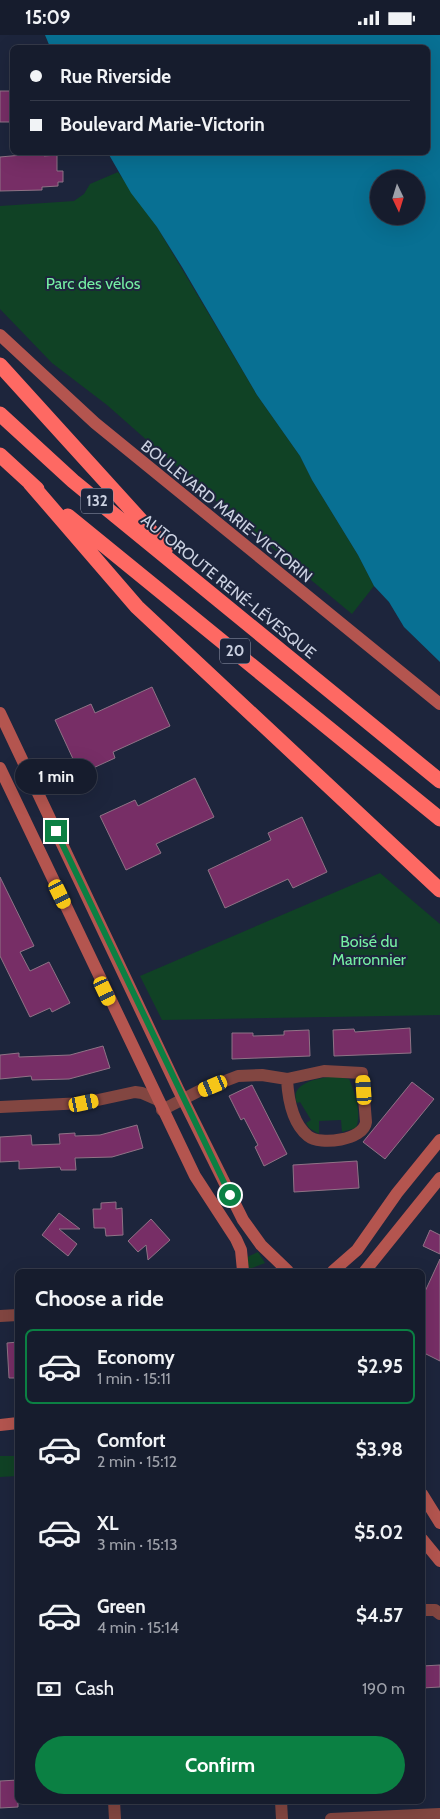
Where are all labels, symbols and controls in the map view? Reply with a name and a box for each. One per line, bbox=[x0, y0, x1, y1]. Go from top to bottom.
text: 15:09 bbox=[25, 6, 71, 29]
text: Rue Riverside bbox=[60, 65, 171, 88]
text: Boulevard Marie-Victorin bbox=[60, 113, 265, 136]
north arrow bbox=[370, 170, 425, 225]
map controls bbox=[370, 170, 425, 225]
park label: Parc des vélos bbox=[46, 274, 141, 293]
street label: BOULEVARD MARIE-VICTORIN bbox=[137, 436, 316, 586]
road number: 132 bbox=[81, 489, 113, 513]
street label: AUTOROUTE RENÉ-LÉVESQUE bbox=[138, 510, 320, 663]
road number: 20 bbox=[220, 639, 250, 663]
callout: 1 min bbox=[15, 759, 97, 793]
text: 1 min bbox=[38, 767, 74, 786]
route end bbox=[45, 820, 67, 842]
car bbox=[46, 877, 73, 911]
park label: Boisé du Marronnier bbox=[332, 932, 407, 969]
car bbox=[91, 974, 118, 1008]
car bbox=[196, 1073, 229, 1099]
car bbox=[355, 1075, 372, 1105]
car bbox=[67, 1093, 100, 1113]
route start bbox=[219, 1184, 241, 1206]
text: Choose a ride bbox=[35, 1285, 164, 1312]
icon: car bbox=[37, 1344, 82, 1389]
text: Economy bbox=[97, 1346, 175, 1369]
text: $2.95 bbox=[357, 1355, 403, 1378]
text: 1 min · 15:11 bbox=[97, 1369, 171, 1388]
icon: car bbox=[37, 1427, 82, 1472]
text: Comfort bbox=[97, 1429, 166, 1452]
text: $3.98 bbox=[356, 1438, 403, 1461]
text: 2 min · 15:12 bbox=[97, 1452, 177, 1471]
icon: car bbox=[37, 1510, 82, 1555]
text: XL bbox=[97, 1512, 118, 1535]
text: $5.02 bbox=[354, 1521, 403, 1544]
text: 3 min · 15:13 bbox=[97, 1535, 178, 1554]
icon: car bbox=[37, 1593, 82, 1638]
text: Green bbox=[97, 1595, 146, 1618]
text: $4.57 bbox=[356, 1604, 403, 1627]
text: 4 min · 15:14 bbox=[97, 1618, 179, 1637]
icon: cash bbox=[35, 1675, 63, 1703]
text: Cash bbox=[75, 1677, 114, 1700]
text: 190 m bbox=[362, 1679, 405, 1698]
button: Confirm bbox=[35, 1736, 405, 1794]

